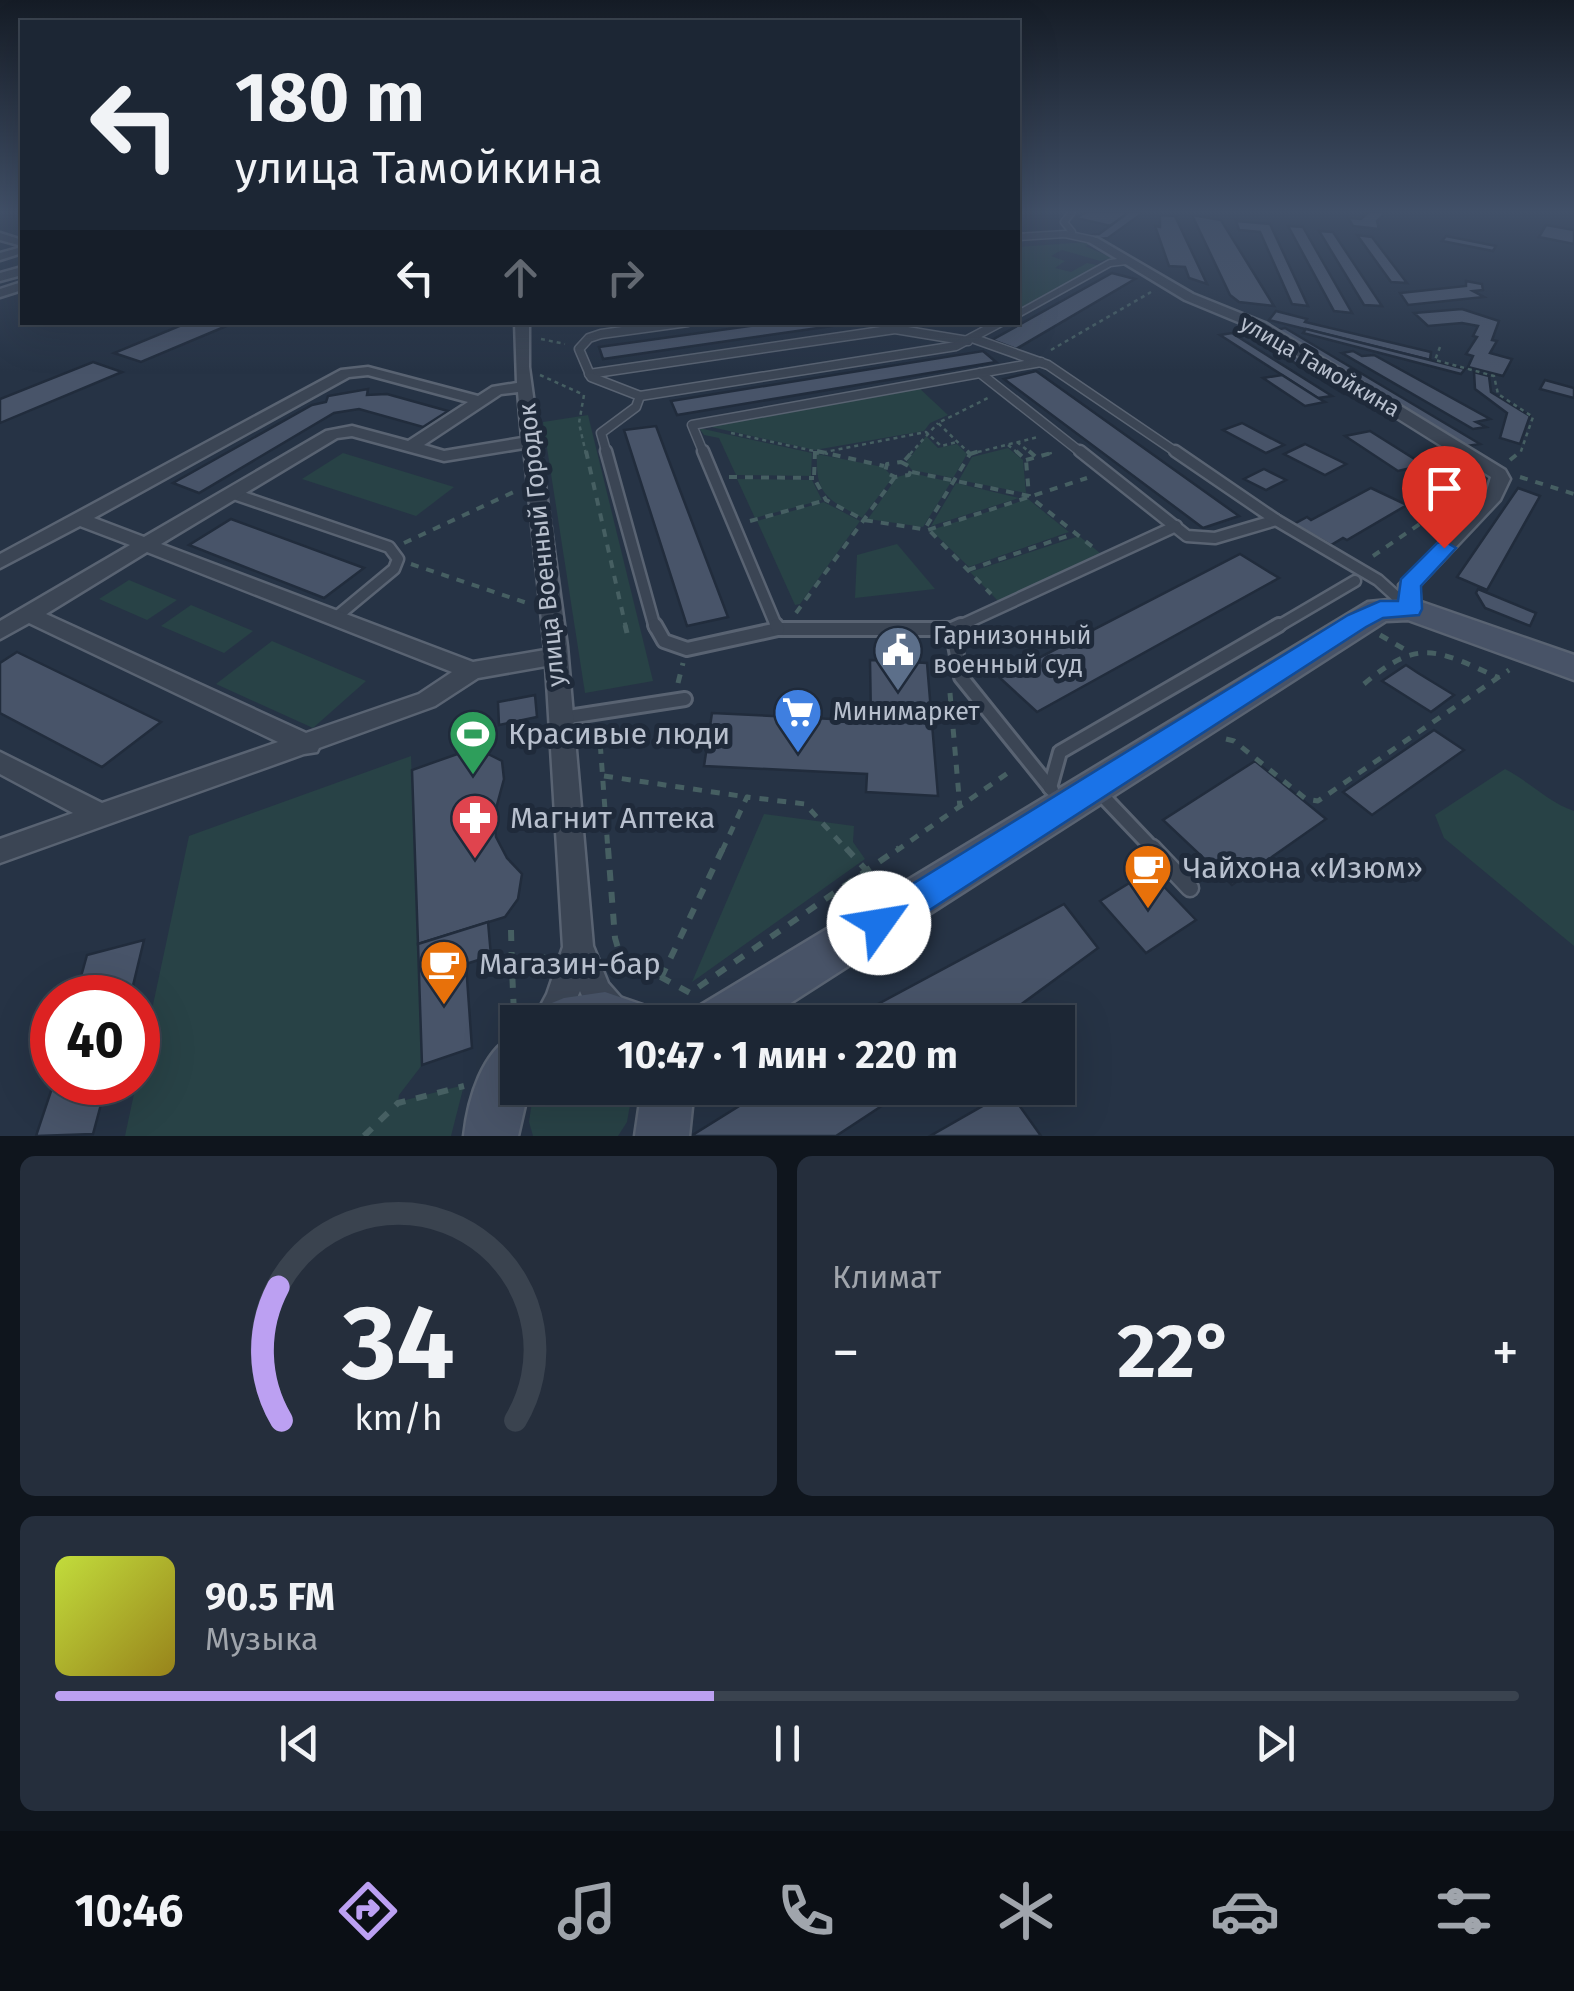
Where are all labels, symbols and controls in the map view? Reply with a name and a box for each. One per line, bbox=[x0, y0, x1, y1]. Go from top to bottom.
text: 180 m bbox=[235, 56, 425, 140]
icon: left bbox=[70, 60, 200, 190]
text: улица Тамойкина bbox=[235, 141, 603, 195]
icon: left bbox=[388, 250, 443, 305]
icon: ahead bbox=[493, 250, 548, 305]
icon: right bbox=[598, 250, 653, 305]
street label: улица Тамойкина bbox=[1235, 309, 1405, 423]
street label: улица Военный Городок bbox=[512, 402, 572, 688]
pin bbox=[1402, 446, 1487, 549]
icon: arrive bbox=[1417, 461, 1472, 516]
place label: Гарнизонный военный суд bbox=[933, 621, 1091, 680]
public building icon: Гарнизонный военный суд bbox=[872, 624, 924, 692]
supermarket icon: Минимаркет bbox=[772, 686, 824, 754]
place label: Минимаркет bbox=[833, 697, 980, 727]
sports icon: Красивые люди bbox=[447, 708, 499, 776]
place label: Красивые люди bbox=[508, 716, 730, 752]
pharmacy icon: Магнит Аптека bbox=[449, 792, 501, 860]
place label: Магнит Аптека bbox=[510, 800, 715, 836]
cafe icon: Чайхона «Изюм» bbox=[1122, 842, 1174, 910]
place label: Чайхона «Изюм» bbox=[1183, 850, 1423, 886]
position arrow bbox=[827, 871, 931, 975]
cafe icon: Магазин-бар bbox=[418, 938, 470, 1006]
place label: Магазин-бар bbox=[479, 946, 661, 982]
speed limit sign: 40 bbox=[30, 975, 160, 1105]
text: 10:47 · 1 мин · 220 m bbox=[617, 1032, 958, 1078]
text: Климат bbox=[832, 1258, 941, 1296]
text: 34 bbox=[341, 1281, 455, 1406]
text: 22° bbox=[1117, 1307, 1234, 1397]
text: − bbox=[832, 1320, 860, 1386]
text: + bbox=[1492, 1320, 1519, 1386]
text: km/h bbox=[354, 1397, 443, 1439]
text: 90.5 FM bbox=[205, 1574, 335, 1620]
text: Музыка bbox=[205, 1620, 318, 1658]
icon: previous bbox=[272, 1716, 327, 1771]
icon: pause bbox=[760, 1716, 815, 1771]
icon: next bbox=[1248, 1716, 1303, 1771]
icon: directions bbox=[333, 1876, 403, 1946]
icon: music bbox=[552, 1876, 622, 1946]
icon: phone bbox=[771, 1876, 841, 1946]
icon: climate bbox=[991, 1876, 1061, 1946]
icon: car bbox=[1210, 1876, 1280, 1946]
icon: filters bbox=[1429, 1876, 1499, 1946]
text: 10:46 bbox=[75, 1884, 183, 1938]

